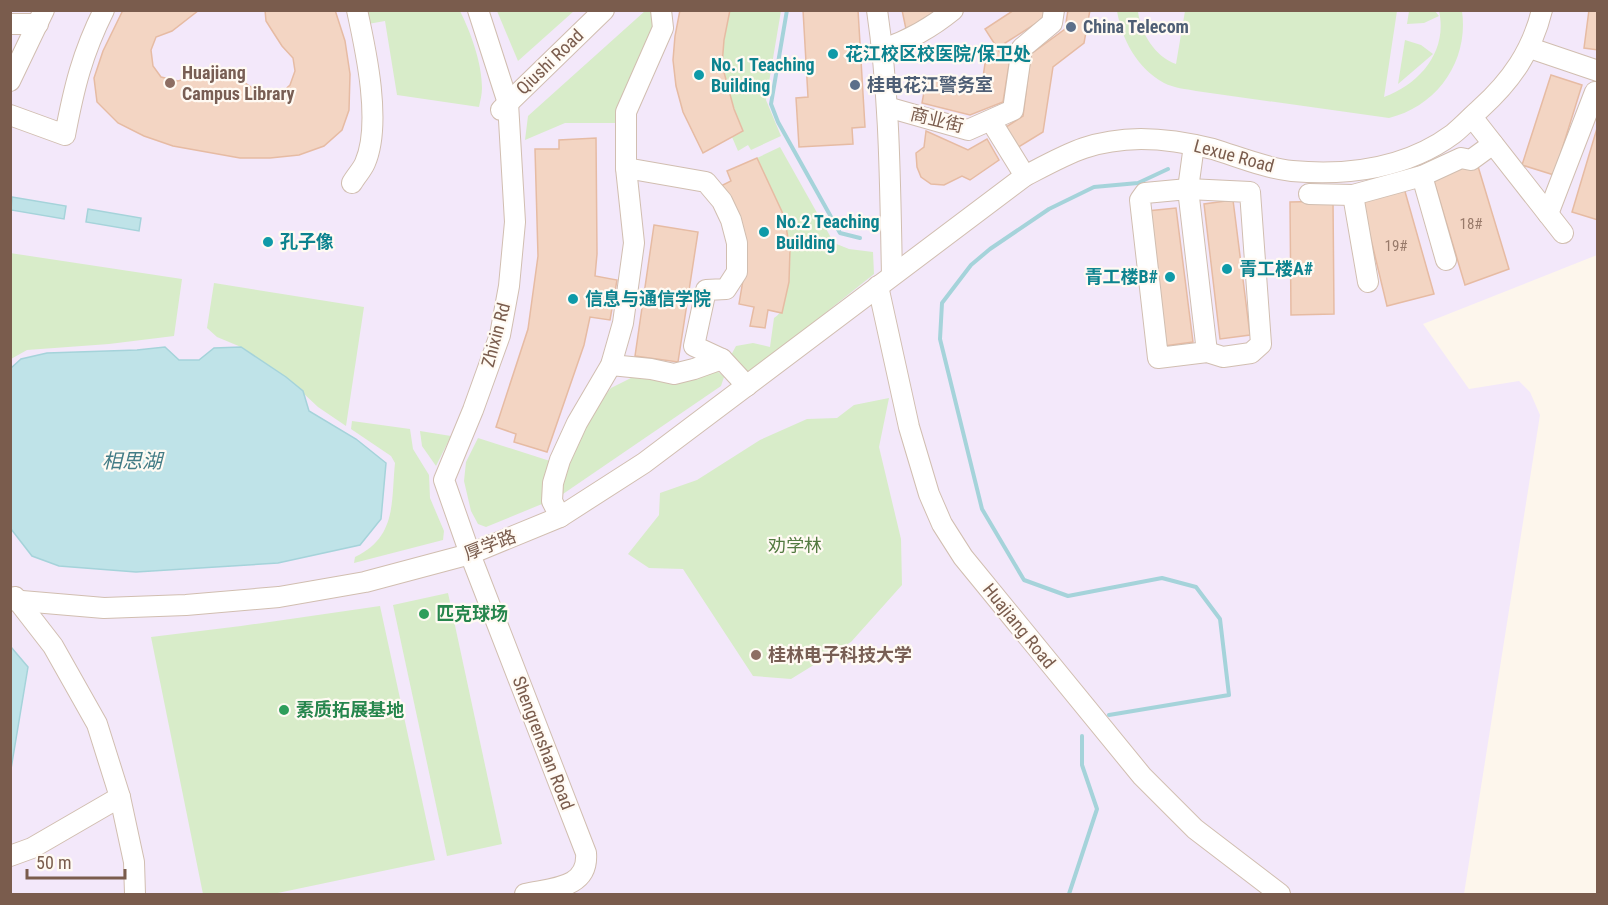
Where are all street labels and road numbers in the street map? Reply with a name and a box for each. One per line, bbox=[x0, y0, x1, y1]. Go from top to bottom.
street label: Qiushi Road bbox=[512, 25, 588, 99]
street label: 商业街 bbox=[908, 103, 966, 136]
street label: Lexue Road bbox=[1192, 135, 1277, 176]
street label: Zhixin Rd bbox=[477, 300, 514, 369]
street label: 厚学路 bbox=[461, 525, 519, 564]
street label: Huajiang Road bbox=[979, 579, 1060, 672]
street label: Shengrenshan Road bbox=[508, 673, 579, 812]

